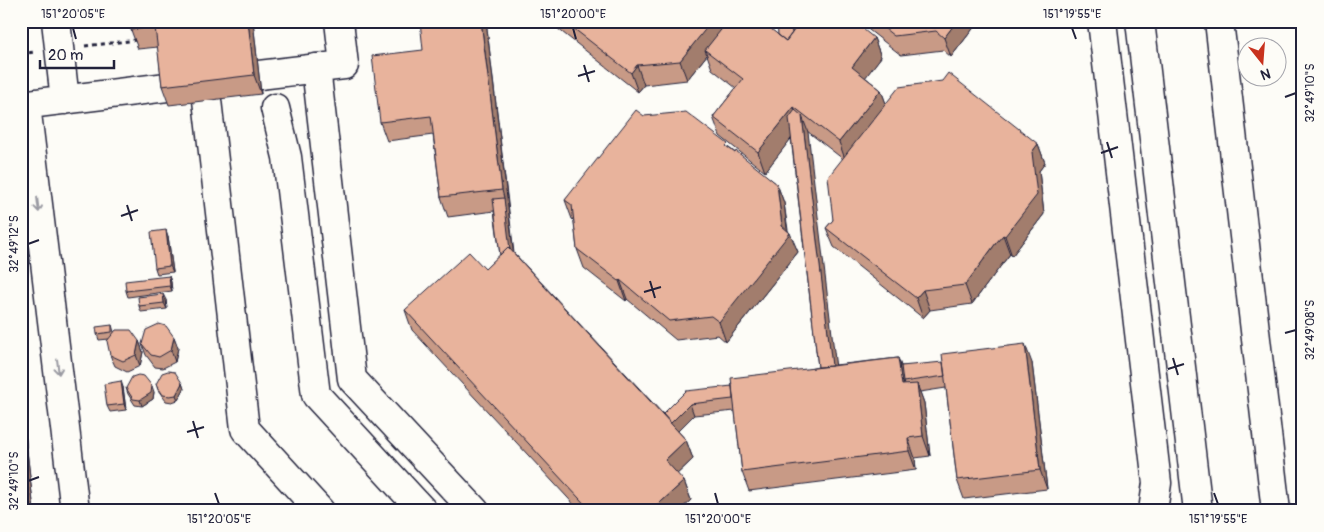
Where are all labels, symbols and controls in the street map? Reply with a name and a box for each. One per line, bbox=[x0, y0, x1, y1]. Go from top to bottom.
text: 151°20'05"E bbox=[41, 7, 105, 22]
text: 151°20'00"E bbox=[540, 7, 606, 22]
text: 151°19'55"E bbox=[1043, 7, 1101, 22]
scale bar bbox=[40, 38, 114, 70]
north arrow bbox=[1236, 38, 1286, 88]
text: 20 m bbox=[48, 46, 83, 65]
text: N bbox=[1259, 64, 1273, 83]
text: 32°49'10"S bbox=[1303, 64, 1318, 122]
one-way arrow bbox=[33, 197, 43, 213]
text: 32°49'12"S bbox=[7, 215, 22, 273]
text: 32°49'08"S bbox=[1303, 300, 1318, 360]
one-way arrow bbox=[53, 358, 63, 374]
text: 32°49'10"S bbox=[7, 452, 22, 510]
text: 151°20'05"E bbox=[187, 512, 251, 527]
text: 151°20'00"E bbox=[685, 512, 751, 527]
text: 151°19'55"E bbox=[1189, 512, 1247, 527]

